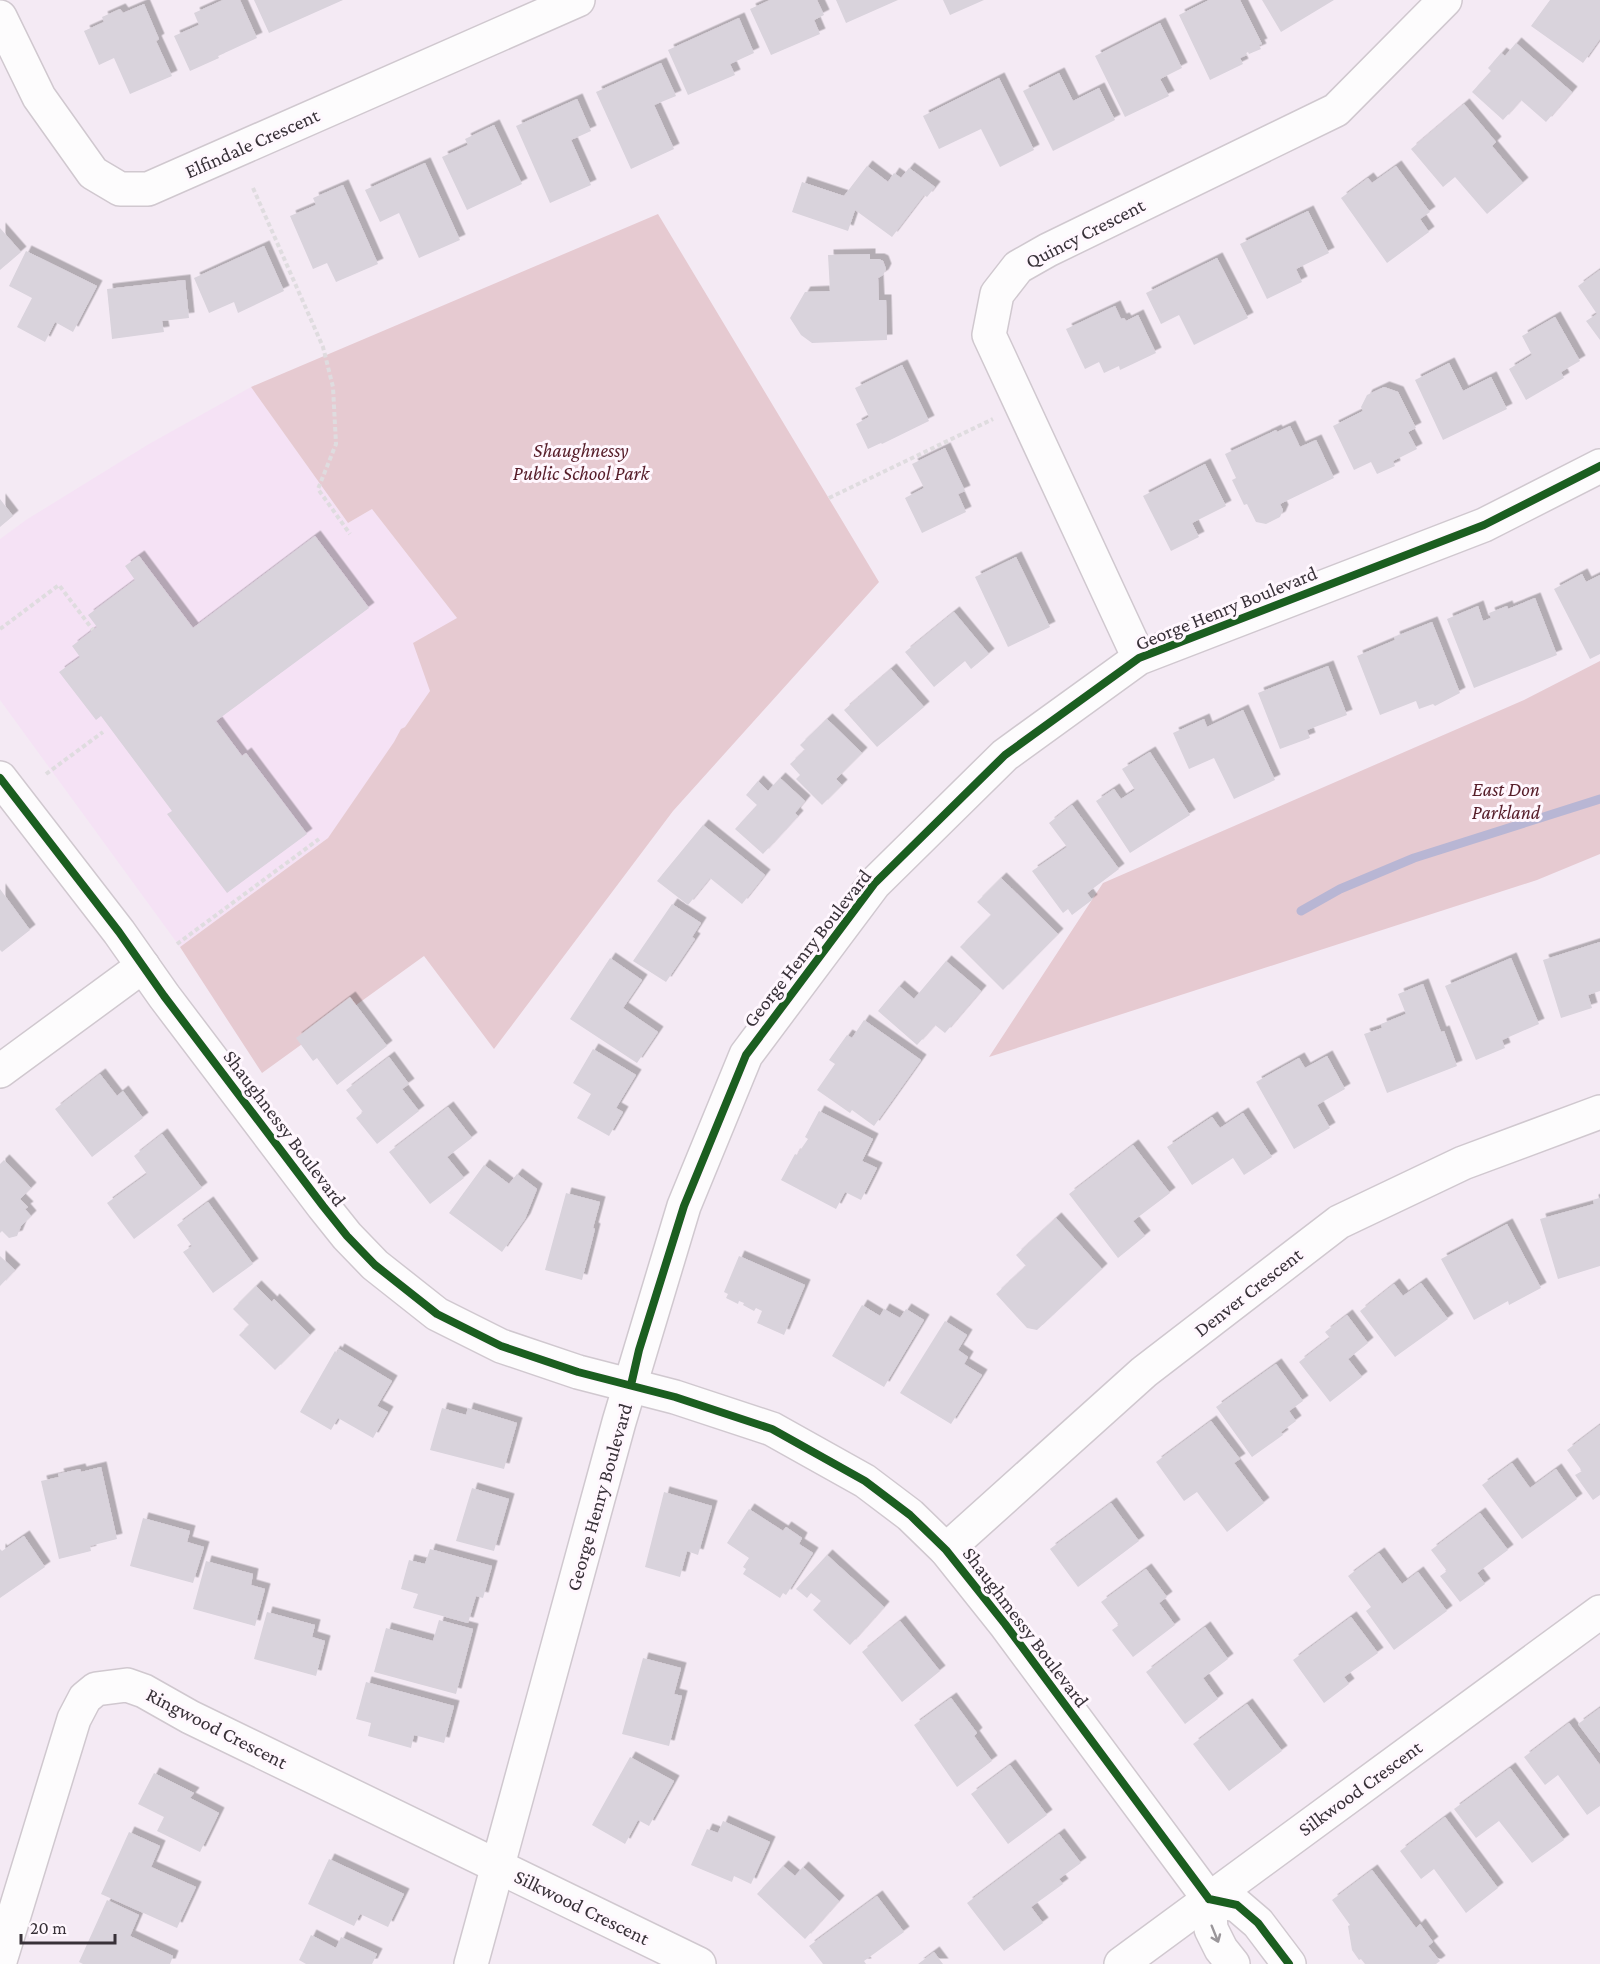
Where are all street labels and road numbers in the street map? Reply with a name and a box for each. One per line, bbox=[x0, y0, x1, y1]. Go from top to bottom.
street label: Elfindale Crescent bbox=[181, 103, 323, 182]
street label: Quincy Crescent bbox=[1022, 193, 1149, 273]
street label: George Henry Boulevard bbox=[1132, 561, 1321, 655]
street label: George Henry Boulevard bbox=[739, 864, 876, 1032]
street label: Shaughnessy Boulevard bbox=[218, 1046, 351, 1211]
street label: Denver Crescent bbox=[1190, 1243, 1307, 1341]
street label: George Henry Boulevard bbox=[562, 1400, 637, 1594]
street label: Shaughmessy Boulevard bbox=[958, 1543, 1094, 1712]
street label: Ringwood Crescent bbox=[143, 1683, 291, 1774]
street label: Silkwood Crescent bbox=[1294, 1736, 1426, 1840]
street label: Silkwood Crescent bbox=[511, 1865, 653, 1949]

